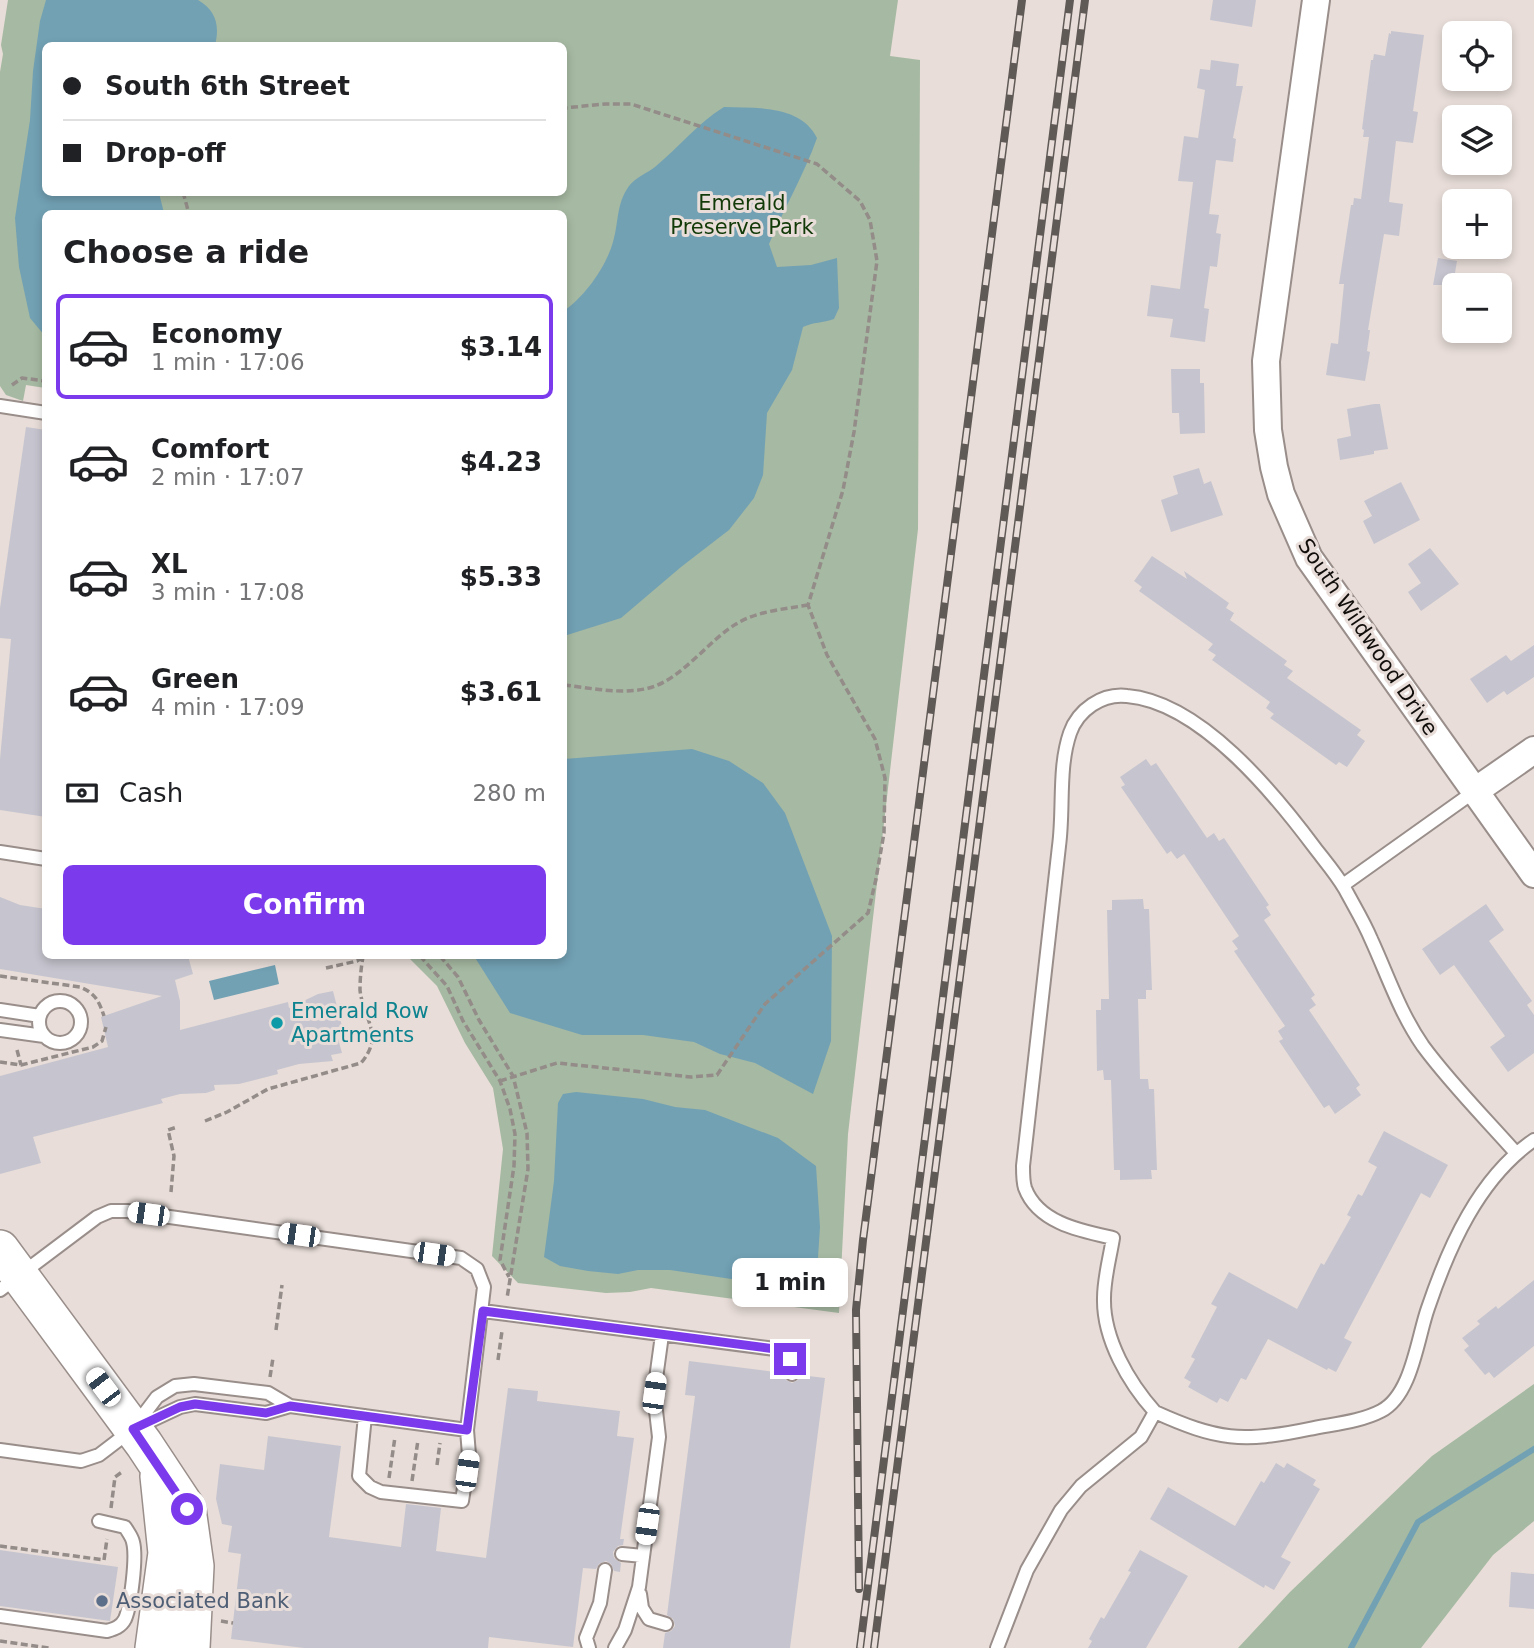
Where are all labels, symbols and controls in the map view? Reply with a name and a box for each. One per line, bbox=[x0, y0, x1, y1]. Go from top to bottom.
map controls bbox=[1442, 21, 1512, 343]
button: locate bbox=[1442, 21, 1512, 91]
text: South 6th Street bbox=[105, 71, 350, 101]
button: layers bbox=[1442, 105, 1512, 175]
text: Drop-off bbox=[105, 138, 226, 168]
button: + bbox=[1442, 189, 1512, 259]
park label: Emerald Preserve Park bbox=[670, 191, 814, 239]
text: Choose a ride bbox=[63, 233, 309, 271]
button: − bbox=[1442, 273, 1512, 343]
icon: car bbox=[67, 315, 130, 378]
text: Economy bbox=[151, 319, 282, 349]
text: $3.14 bbox=[460, 332, 542, 362]
text: 1 min · 17:06 bbox=[151, 349, 305, 375]
icon: car bbox=[67, 430, 130, 493]
text: Comfort bbox=[151, 434, 269, 464]
text: $4.23 bbox=[460, 447, 542, 477]
text: 2 min · 17:07 bbox=[151, 464, 305, 490]
street label: South Wildwood Drive bbox=[1293, 534, 1443, 740]
icon: car bbox=[67, 545, 130, 608]
text: XL bbox=[151, 549, 188, 579]
text: $5.33 bbox=[460, 562, 542, 592]
text: 3 min · 17:08 bbox=[151, 579, 305, 605]
icon: car bbox=[67, 660, 130, 723]
text: Green bbox=[151, 664, 239, 694]
text: $3.61 bbox=[460, 677, 542, 707]
text: 4 min · 17:09 bbox=[151, 694, 305, 720]
icon: cash bbox=[63, 774, 101, 812]
text: Cash bbox=[119, 778, 183, 808]
text: 280 m bbox=[472, 780, 546, 806]
button: Confirm bbox=[63, 865, 546, 945]
place label: Emerald Row Apartments bbox=[291, 999, 429, 1047]
marker: Emerald Row Apartments bbox=[269, 1015, 285, 1031]
car bbox=[126, 1201, 171, 1227]
car bbox=[277, 1222, 322, 1248]
car bbox=[412, 1241, 457, 1267]
callout: 1 min bbox=[732, 1258, 848, 1306]
text: 1 min bbox=[754, 1269, 826, 1295]
route end bbox=[774, 1343, 806, 1375]
car bbox=[82, 1364, 125, 1410]
car bbox=[641, 1371, 668, 1415]
car bbox=[454, 1449, 481, 1493]
route start bbox=[171, 1493, 203, 1525]
car bbox=[634, 1502, 661, 1546]
place label: Associated Bank bbox=[116, 1589, 290, 1613]
marker: Associated Bank bbox=[94, 1593, 110, 1609]

